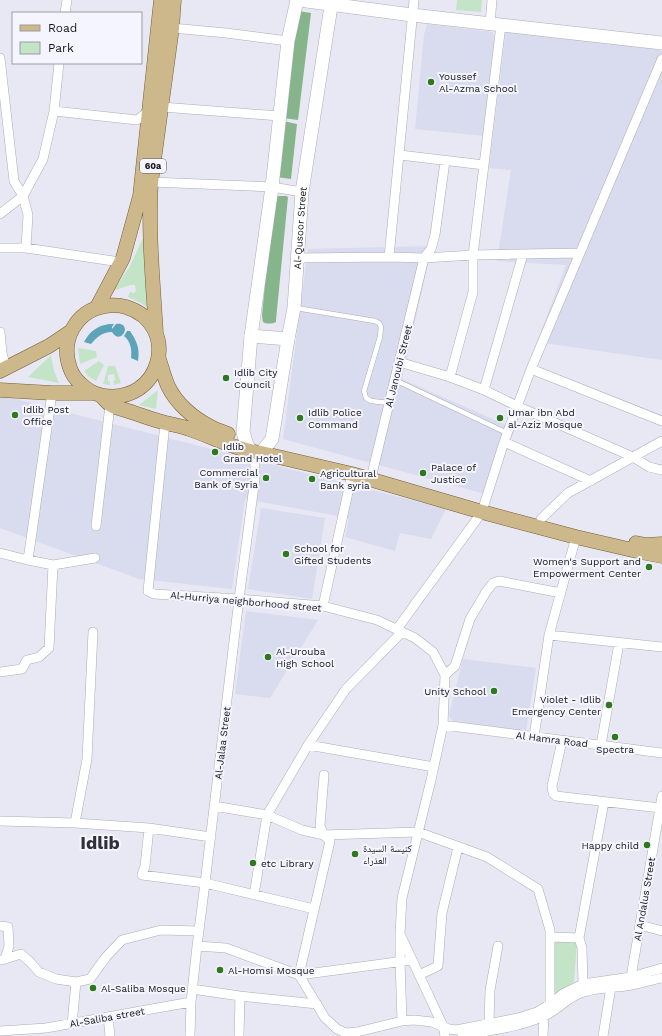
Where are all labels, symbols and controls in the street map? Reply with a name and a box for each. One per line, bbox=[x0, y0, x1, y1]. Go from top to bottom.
legend bbox=[12, 12, 142, 64]
text: Road bbox=[48, 21, 77, 35]
text: Park bbox=[48, 41, 74, 55]
place label: Youssef Al-Azma School bbox=[439, 71, 517, 94]
marker: Youssef Al-Azma School bbox=[426, 77, 436, 87]
road number: 60a bbox=[140, 159, 166, 173]
street label: Al-Qusoor Street bbox=[292, 185, 309, 270]
street label: Al Janoubi Street bbox=[383, 323, 414, 408]
place label: Idlib City Council bbox=[234, 367, 278, 390]
marker: Idlib City Council bbox=[221, 373, 231, 383]
place label: Idlib Post Office bbox=[23, 404, 70, 427]
place label: Idlib Police Command bbox=[308, 407, 362, 430]
place label: Umar ibn Abd al-Aziz Mosque bbox=[508, 407, 583, 430]
marker: Idlib Post Office bbox=[10, 410, 20, 420]
marker: Idlib Police Command bbox=[295, 413, 305, 423]
marker: Umar ibn Abd al-Aziz Mosque bbox=[495, 413, 505, 423]
place label: Idlib Grand Hotel bbox=[223, 441, 282, 464]
marker: Idlib Grand Hotel bbox=[210, 447, 220, 457]
place label: Palace of Justice bbox=[431, 462, 476, 485]
place label: Commercial Bank of Syria bbox=[194, 467, 258, 490]
place label: Agricultural Bank syria bbox=[320, 468, 376, 491]
marker: Palace of Justice bbox=[418, 468, 428, 478]
marker: Commercial Bank of Syria bbox=[261, 473, 271, 483]
marker: Agricultural Bank syria bbox=[307, 474, 317, 484]
place label: School for Gifted Students bbox=[294, 543, 371, 566]
marker: School for Gifted Students bbox=[281, 549, 291, 559]
place label: Women's Support and Empowerment Center bbox=[533, 556, 641, 579]
marker: Women's Support and Empowerment Center bbox=[644, 562, 654, 572]
street label: Al-Hurriya neighborhood street bbox=[170, 589, 323, 614]
place label: Al-Urouba High School bbox=[276, 646, 334, 669]
marker: Al-Urouba High School bbox=[263, 652, 273, 662]
place label: Unity School bbox=[424, 686, 486, 697]
marker: Unity School bbox=[489, 686, 499, 696]
place label: Violet - Idlib Emergency Center bbox=[512, 694, 601, 717]
marker: Violet - Idlib Emergency Center bbox=[604, 700, 614, 710]
street label: Al-Jalaa Street bbox=[213, 705, 233, 780]
street label: Al Hamra Road bbox=[515, 730, 589, 749]
marker: Spectra bbox=[610, 732, 620, 742]
place label: Spectra bbox=[596, 744, 634, 755]
district label: Idlib bbox=[80, 832, 120, 853]
place label: Happy child bbox=[582, 840, 639, 851]
marker: Happy child bbox=[642, 840, 652, 850]
place label: كنيسة السيدة العذراء bbox=[363, 843, 412, 866]
marker: كنيسة السيدة العذراء bbox=[350, 849, 360, 859]
street label: Al Andalus Street bbox=[632, 855, 657, 942]
marker: etc Library bbox=[248, 858, 258, 868]
place label: etc Library bbox=[261, 858, 314, 869]
marker: Al-Homsi Mosque bbox=[215, 965, 225, 975]
place label: Al-Homsi Mosque bbox=[228, 965, 315, 976]
marker: Al-Saliba Mosque bbox=[88, 983, 98, 993]
place label: Al-Saliba Mosque bbox=[101, 983, 186, 994]
street label: Al-Saliba street bbox=[69, 1005, 146, 1029]

